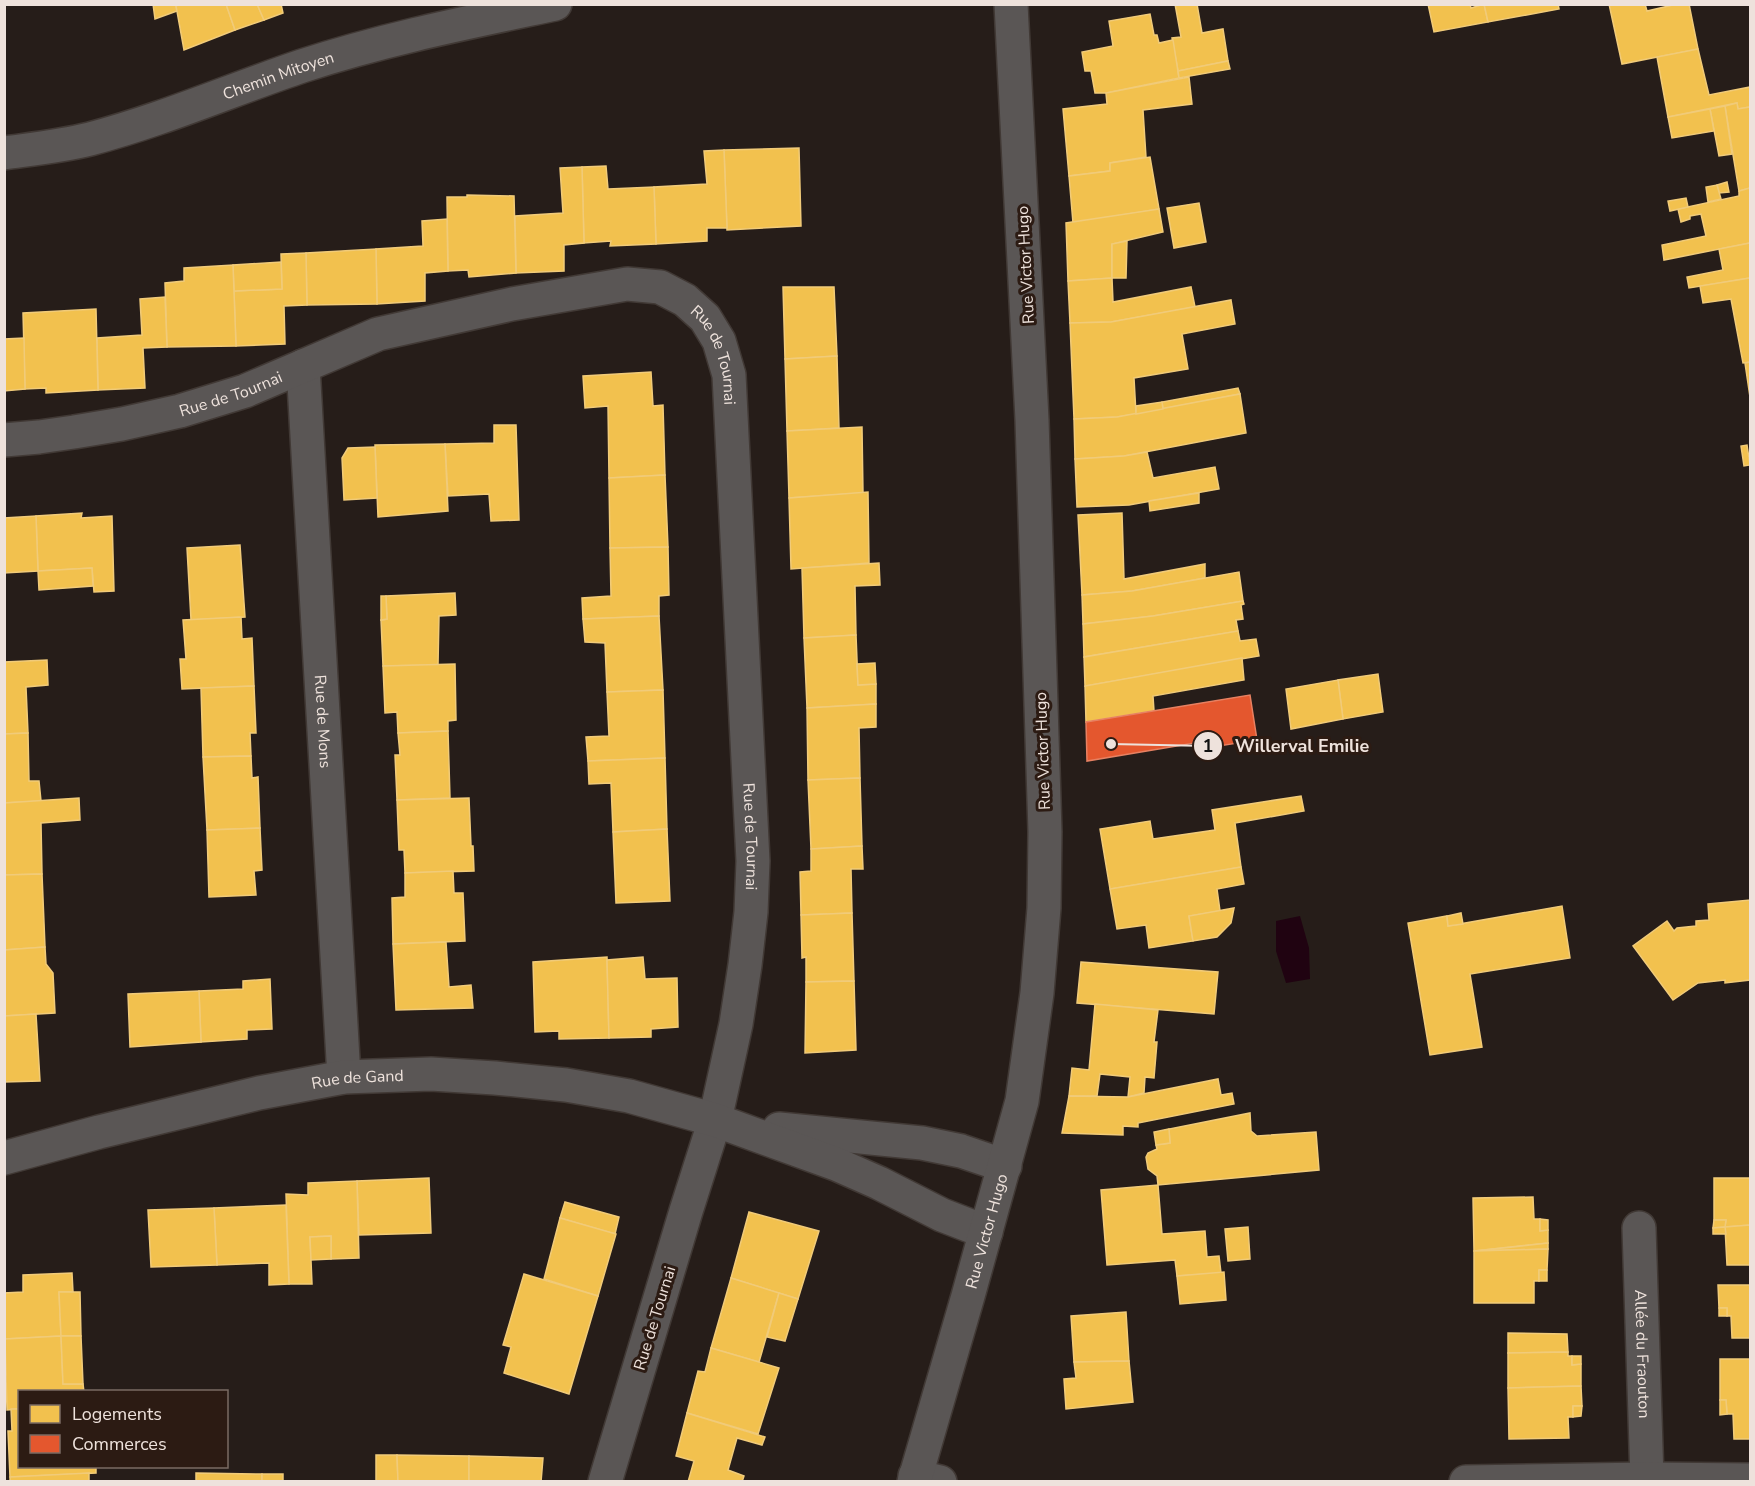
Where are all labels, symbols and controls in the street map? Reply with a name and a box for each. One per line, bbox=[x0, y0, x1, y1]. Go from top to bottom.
street label: Chemin Mitoyen bbox=[220, 47, 337, 106]
street label: Rue Victor Hugo bbox=[1012, 205, 1040, 325]
street label: Rue de Tournai bbox=[686, 300, 740, 405]
street label: Rue de Tournai bbox=[177, 366, 286, 423]
street label: Rue de Mons bbox=[309, 674, 336, 769]
street label: Rue Victor Hugo bbox=[1030, 691, 1056, 810]
callout: Willerval Emilie bbox=[1193, 728, 1381, 764]
text: 1 bbox=[1203, 734, 1213, 758]
text: Willerval Emilie bbox=[1235, 734, 1369, 758]
street label: Rue de Tournai bbox=[737, 782, 763, 891]
street label: Rue de Gand bbox=[310, 1065, 404, 1095]
street label: Rue Victor Hugo bbox=[961, 1171, 1013, 1291]
street label: Rue de Tournai bbox=[629, 1264, 681, 1373]
street label: Allée du Fraouton bbox=[1629, 1289, 1655, 1419]
legend bbox=[18, 1390, 228, 1468]
text: Logements bbox=[72, 1402, 162, 1426]
text: Commerces bbox=[72, 1432, 167, 1456]

